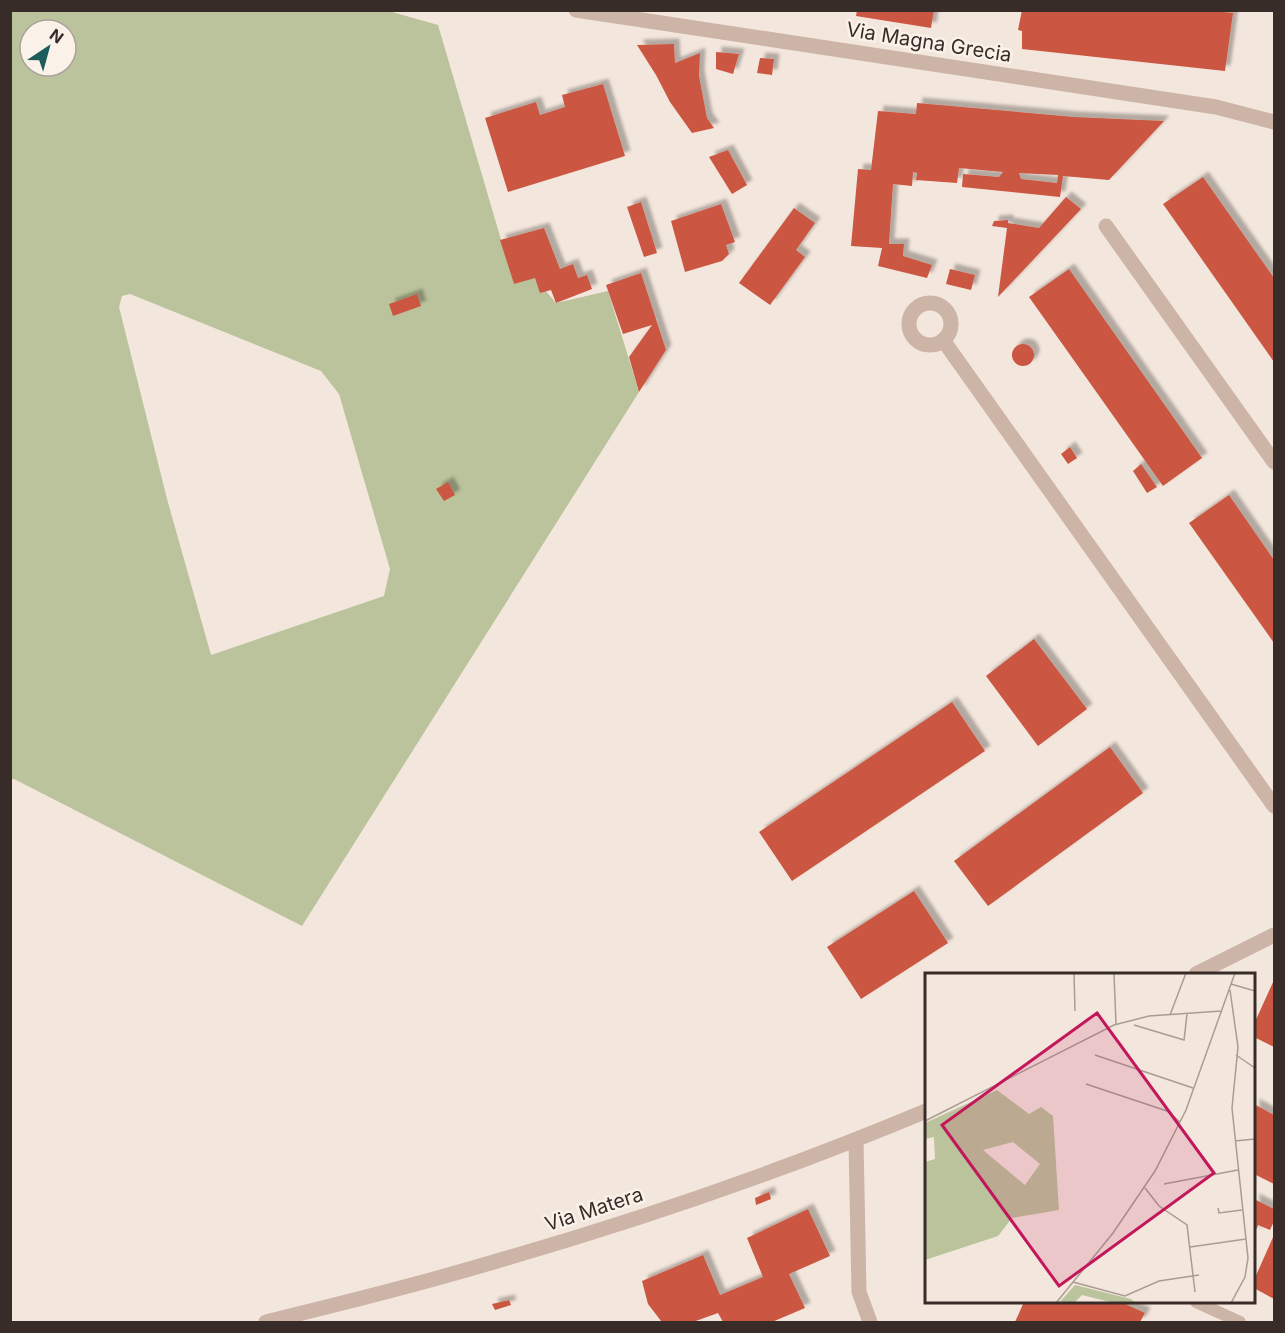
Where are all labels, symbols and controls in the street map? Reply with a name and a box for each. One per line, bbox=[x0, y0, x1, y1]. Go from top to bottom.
street label: Via Magna Grecia bbox=[845, 17, 1013, 67]
north arrow bbox=[18, 18, 78, 78]
text: N bbox=[46, 24, 68, 48]
inset map bbox=[925, 973, 1255, 1303]
street label: Via Matera bbox=[542, 1182, 646, 1236]

